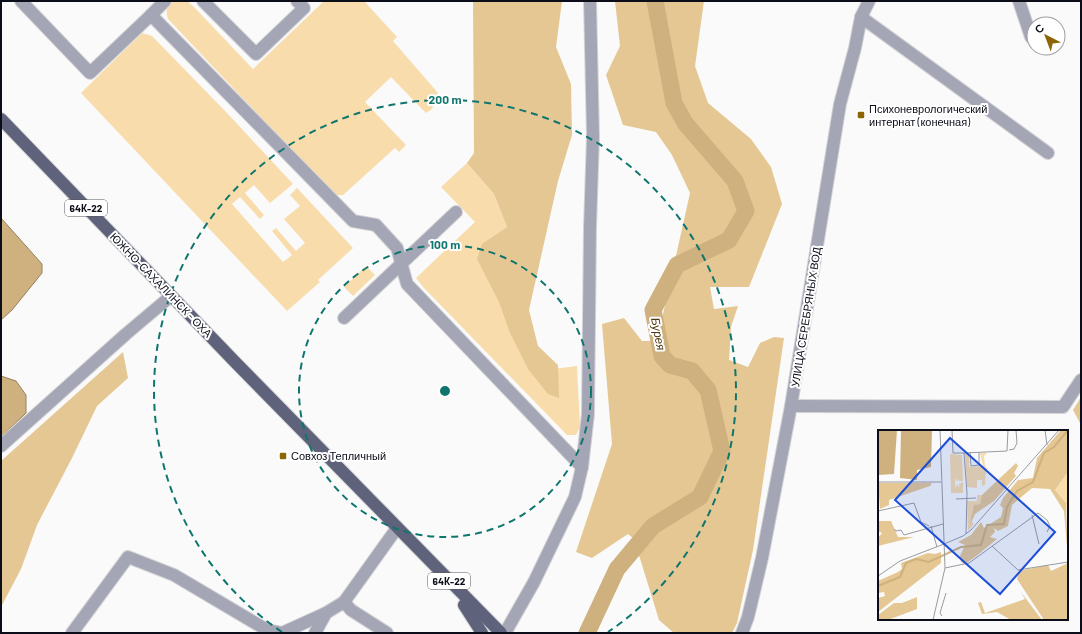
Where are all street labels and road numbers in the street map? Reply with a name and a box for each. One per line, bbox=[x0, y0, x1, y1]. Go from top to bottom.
road number: 64К-22 bbox=[65, 200, 107, 216]
street label: ЮЖНО-САХАЛИНСК - ОХА bbox=[108, 230, 215, 340]
street label: УЛИЦА СЕРЕБРЯНЫХ ВОД bbox=[788, 245, 823, 388]
road number: 64К-22 bbox=[428, 573, 470, 589]

